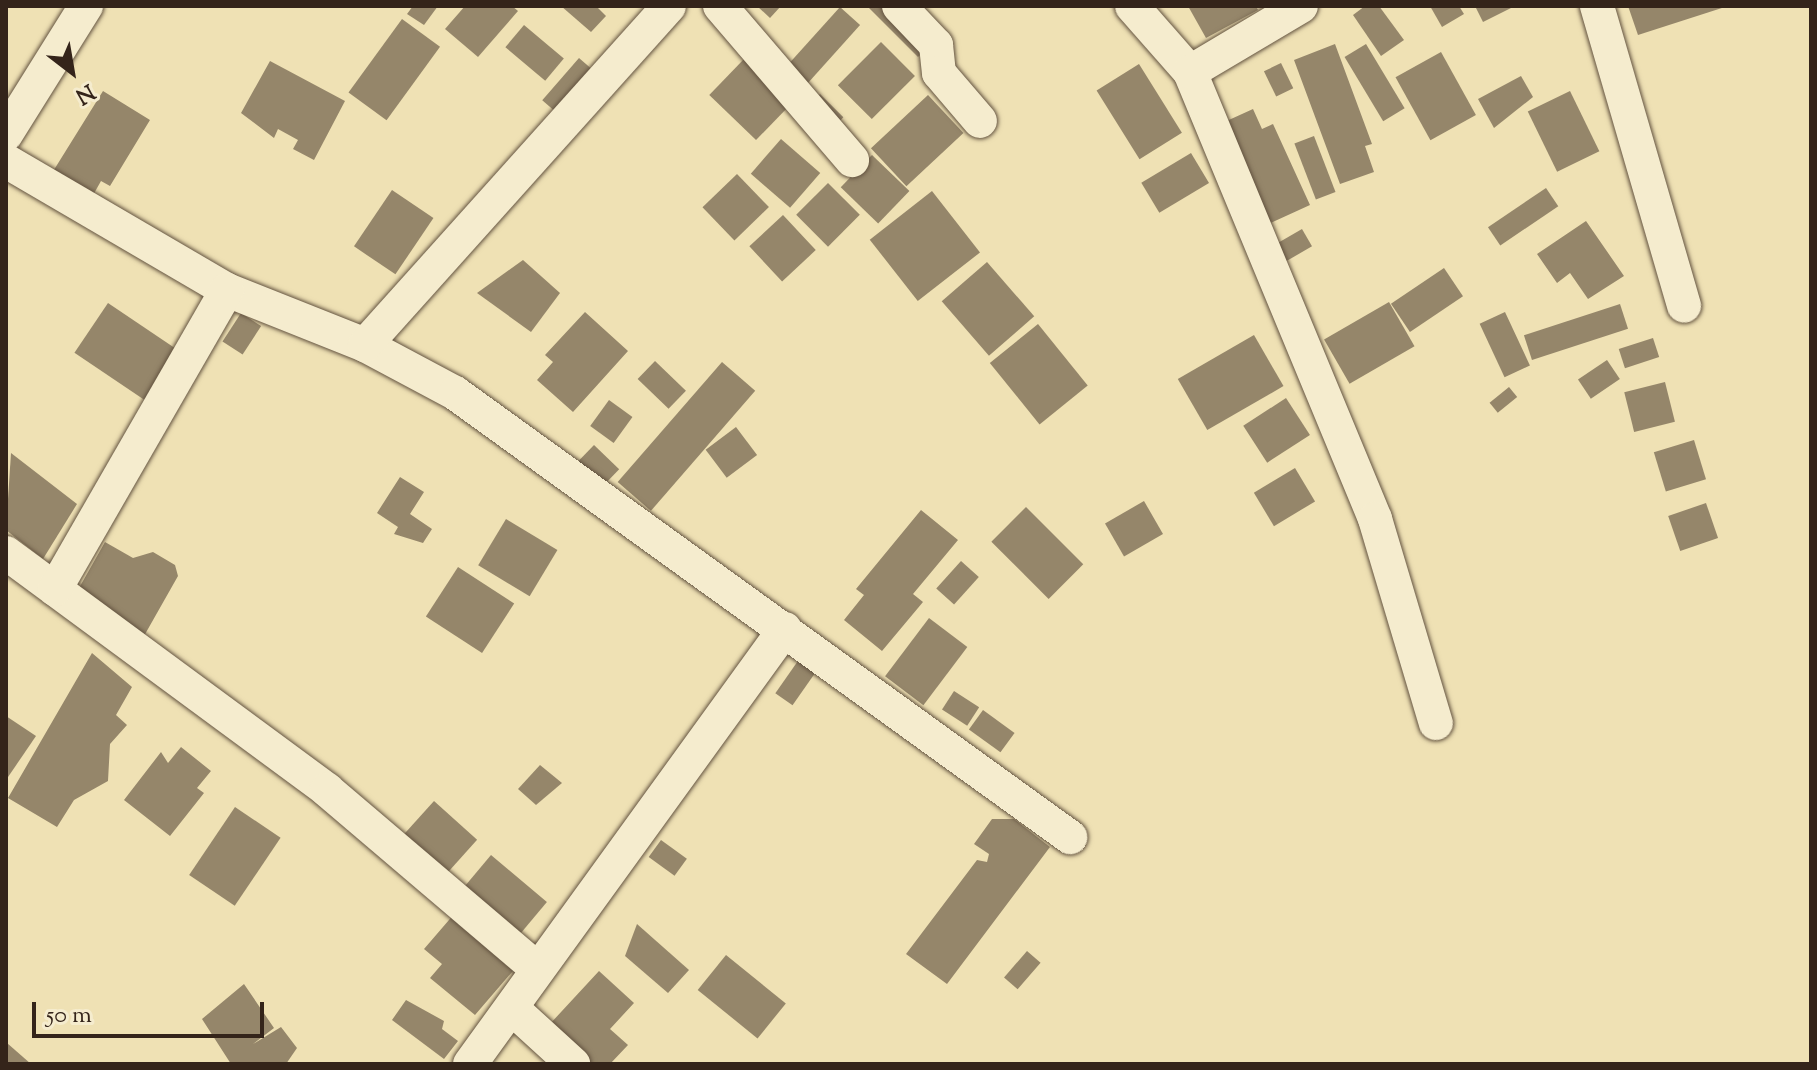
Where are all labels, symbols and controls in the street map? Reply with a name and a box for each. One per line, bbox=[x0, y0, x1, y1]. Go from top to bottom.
north arrow bbox=[32, 32, 112, 112]
text: N bbox=[69, 74, 100, 111]
scale bar bbox=[36, 986, 268, 1036]
text: 50 m bbox=[46, 999, 92, 1033]

